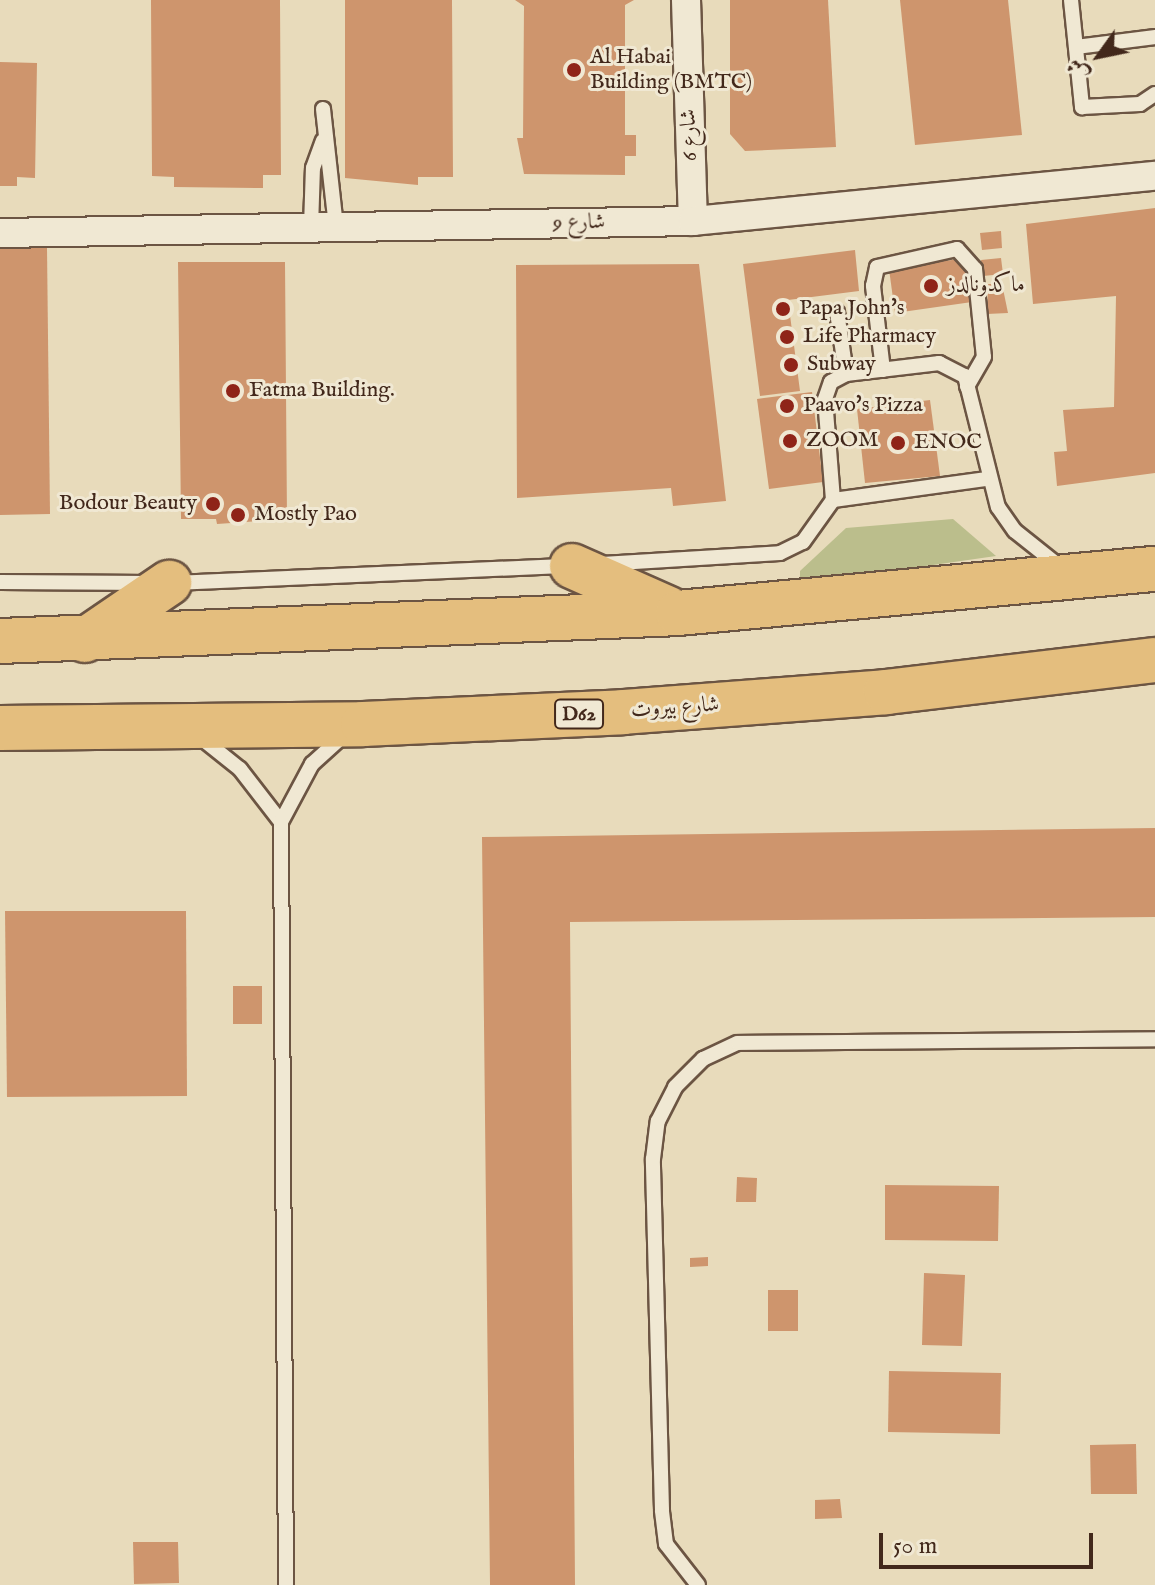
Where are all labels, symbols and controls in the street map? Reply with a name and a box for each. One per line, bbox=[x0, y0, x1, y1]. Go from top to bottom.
north arrow bbox=[1059, 16, 1139, 96]
place label: Al Habai Building (BMTC) bbox=[590, 44, 752, 96]
text: ش bbox=[1061, 52, 1097, 86]
marker: Al Habai Building (BMTC) bbox=[565, 61, 583, 79]
street label: شارع 6 bbox=[676, 108, 704, 162]
street label: شارع 9 bbox=[552, 209, 606, 237]
place label: ماكدونالدز bbox=[947, 273, 1025, 299]
marker: ماكدونالدز bbox=[922, 277, 940, 295]
place label: Papa John's bbox=[799, 296, 905, 322]
marker: Papa John's bbox=[774, 300, 792, 318]
place label: Life Pharmacy bbox=[803, 324, 936, 350]
marker: Life Pharmacy bbox=[778, 328, 796, 346]
place label: Subway bbox=[807, 352, 876, 378]
marker: Subway bbox=[782, 356, 800, 374]
place label: Fatma Building. bbox=[249, 378, 395, 404]
marker: Fatma Building. bbox=[224, 382, 242, 400]
place label: Paavo's Pizza bbox=[803, 393, 923, 419]
marker: Paavo's Pizza bbox=[778, 397, 796, 415]
place label: ZOOM bbox=[806, 428, 878, 454]
place label: ENOC bbox=[914, 430, 982, 456]
marker: ZOOM bbox=[781, 432, 799, 450]
marker: ENOC bbox=[889, 434, 907, 452]
place label: Bodour Beauty bbox=[59, 491, 197, 517]
marker: Bodour Beauty bbox=[204, 495, 222, 513]
place label: Mostly Pao bbox=[254, 502, 357, 528]
marker: Mostly Pao bbox=[229, 506, 247, 524]
street label: شارع بيروت bbox=[630, 692, 720, 724]
road number: D62 bbox=[553, 698, 605, 730]
scale bar bbox=[883, 1517, 1097, 1567]
text: 50 m bbox=[893, 1531, 937, 1562]

